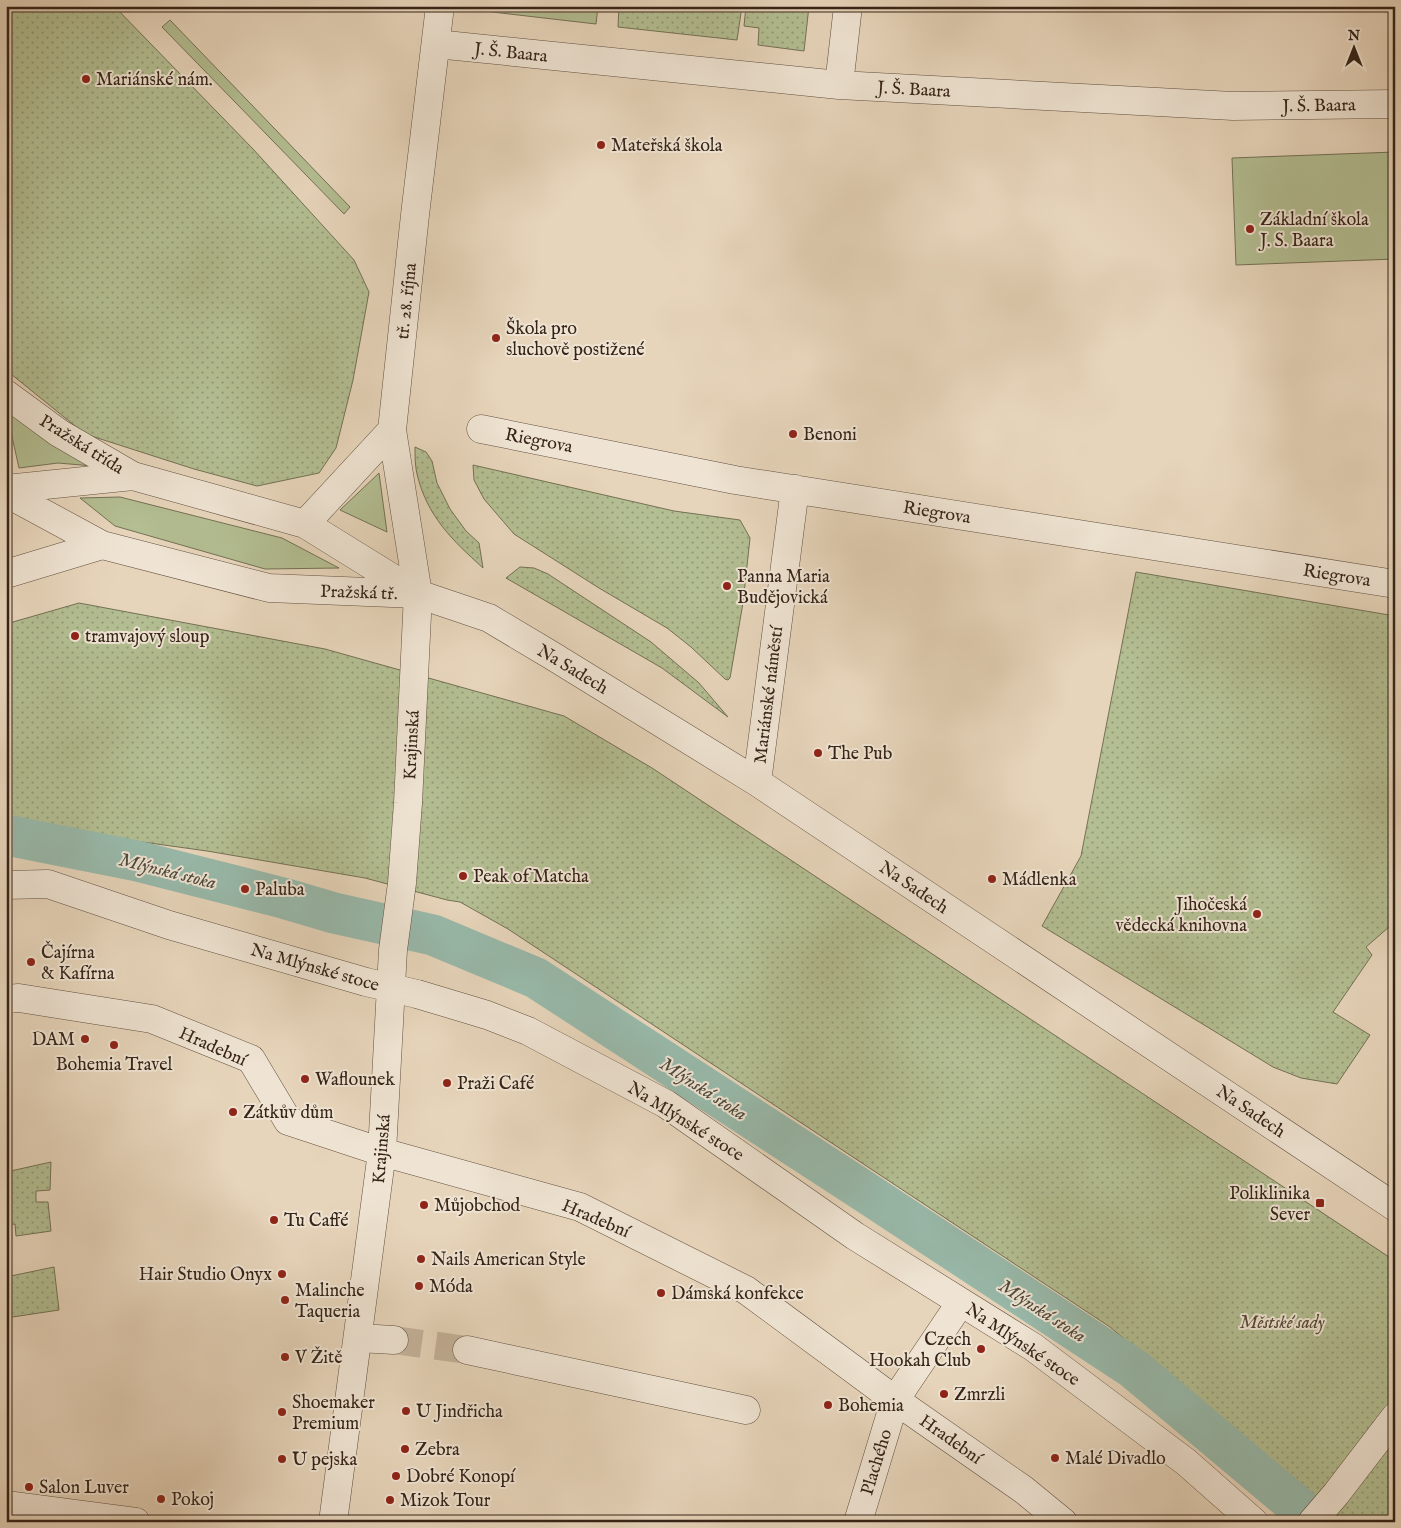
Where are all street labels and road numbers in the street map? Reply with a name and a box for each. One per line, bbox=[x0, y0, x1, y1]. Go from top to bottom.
street label: J. Š. Baara bbox=[471, 36, 549, 69]
street label: J. Š. Baara bbox=[875, 75, 952, 104]
street label: J. Š. Baara bbox=[1280, 92, 1356, 119]
street label: tř. 28. října bbox=[392, 262, 423, 341]
street label: Pražská třída bbox=[35, 410, 128, 480]
street label: Riegrova bbox=[503, 424, 575, 459]
street label: Riegrova bbox=[901, 497, 972, 530]
street label: Riegrova bbox=[1301, 560, 1372, 593]
street label: Pražská tř. bbox=[320, 581, 398, 606]
street label: Mariánské náměstí bbox=[750, 624, 789, 765]
street label: Na Sadech bbox=[532, 640, 612, 701]
street label: Krajinská bbox=[399, 709, 426, 781]
street label: Na Sadech bbox=[874, 857, 953, 920]
street label: Na Mlýnské stoce bbox=[247, 939, 382, 998]
street label: Hradební bbox=[175, 1022, 251, 1073]
street label: Na Mlýnské stoce bbox=[623, 1077, 748, 1167]
street label: Na Sadech bbox=[1211, 1081, 1290, 1144]
street label: Krajinská bbox=[368, 1113, 397, 1185]
street label: Hradební bbox=[558, 1195, 634, 1244]
street label: Na Mlýnské stoce bbox=[961, 1299, 1084, 1392]
street label: Hradební bbox=[914, 1410, 987, 1471]
street label: Plachého bbox=[857, 1426, 898, 1498]

